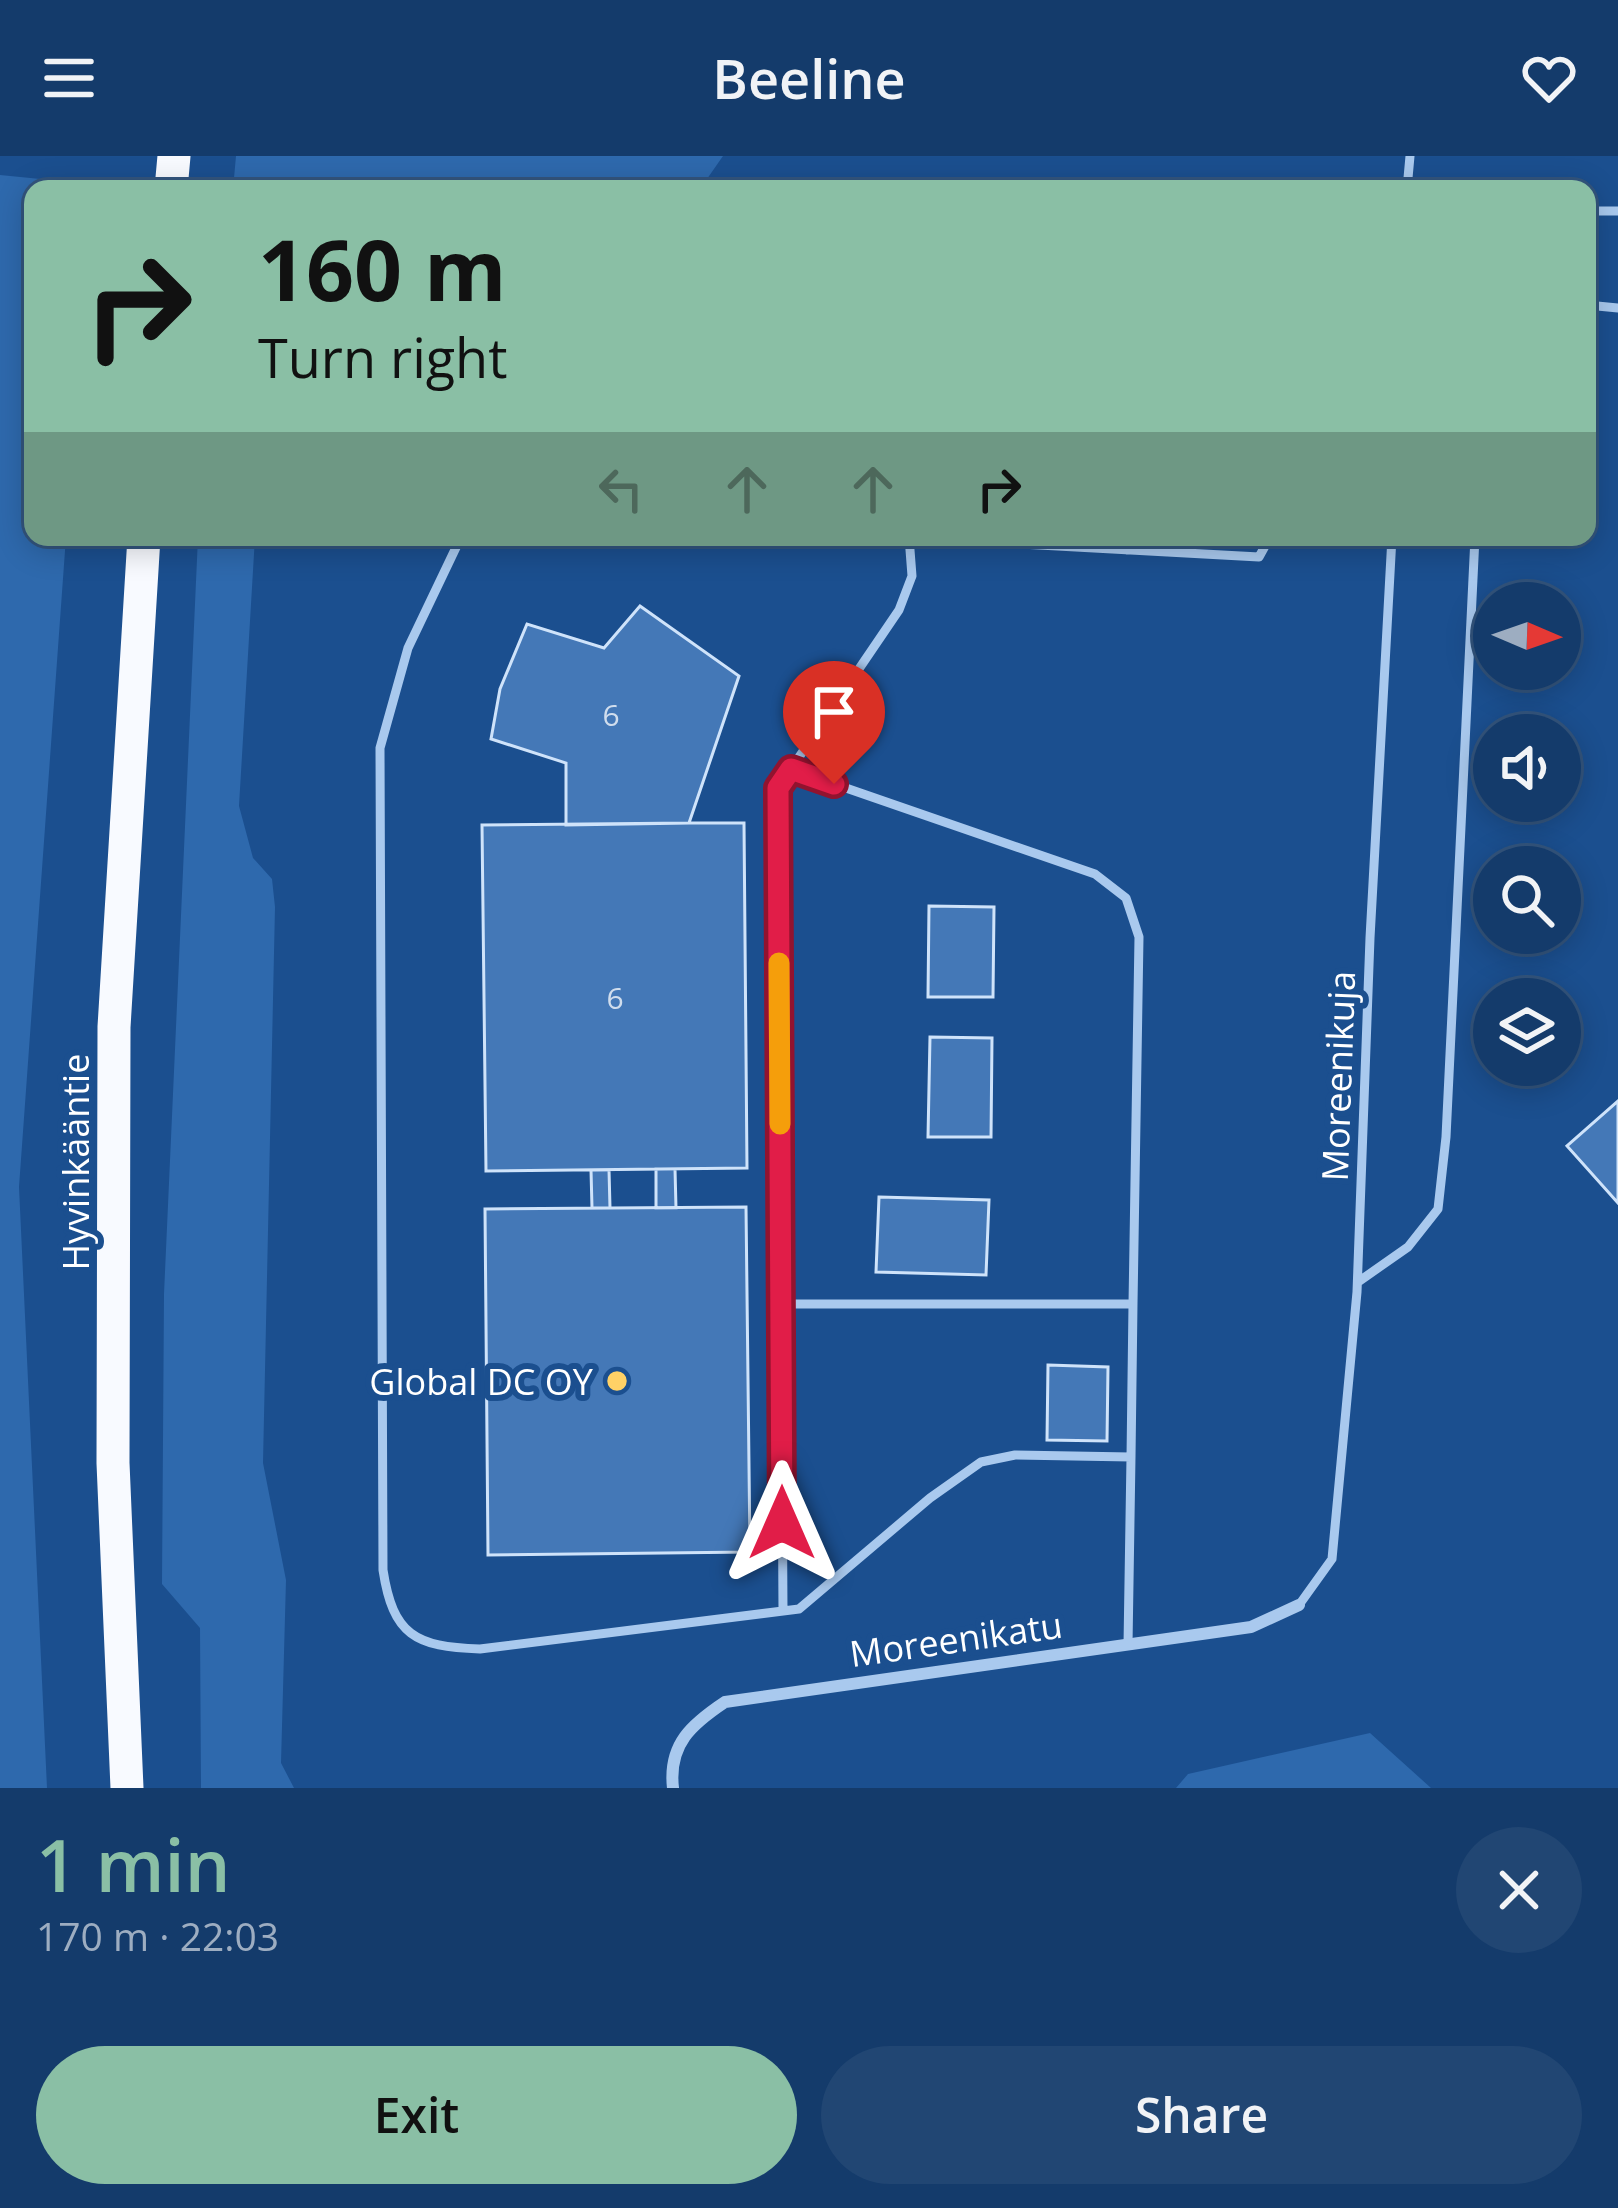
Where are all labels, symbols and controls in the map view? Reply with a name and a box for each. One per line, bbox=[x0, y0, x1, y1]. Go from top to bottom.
text: Beeline bbox=[712, 41, 906, 115]
icon: menu bbox=[36, 45, 102, 111]
icon: heart bbox=[1516, 45, 1582, 111]
text: 160 m bbox=[258, 211, 506, 326]
icon: right bbox=[60, 228, 216, 384]
text: Turn right bbox=[258, 320, 507, 394]
icon: left bbox=[588, 456, 654, 522]
icon: ahead bbox=[714, 456, 780, 522]
icon: ahead bbox=[840, 456, 906, 522]
icon: right bbox=[966, 456, 1032, 522]
north arrow bbox=[1473, 582, 1581, 690]
map controls bbox=[1473, 582, 1581, 1086]
pin bbox=[783, 661, 885, 784]
icon: arrive bbox=[801, 679, 867, 745]
house number: 6 bbox=[602, 694, 620, 735]
button: sound bbox=[1473, 714, 1581, 822]
button: search bbox=[1473, 846, 1581, 954]
street label: Moreenikuja bbox=[1310, 970, 1366, 1182]
house number: 6 bbox=[606, 977, 624, 1018]
button: layers bbox=[1473, 978, 1581, 1086]
street label: Hyvinkääntie bbox=[51, 1054, 100, 1270]
place label: Global DC OY bbox=[369, 1357, 594, 1406]
marker: Global DC OY bbox=[604, 1368, 630, 1394]
position arrow bbox=[719, 1460, 845, 1586]
street label: Moreenikatu bbox=[847, 1600, 1065, 1678]
text: 1 min bbox=[36, 1815, 230, 1913]
button: close bbox=[1456, 1827, 1582, 1953]
text: 170 m · 22:03 bbox=[36, 1909, 279, 1962]
button: Exit bbox=[36, 2046, 797, 2184]
button: Share bbox=[821, 2046, 1582, 2184]

